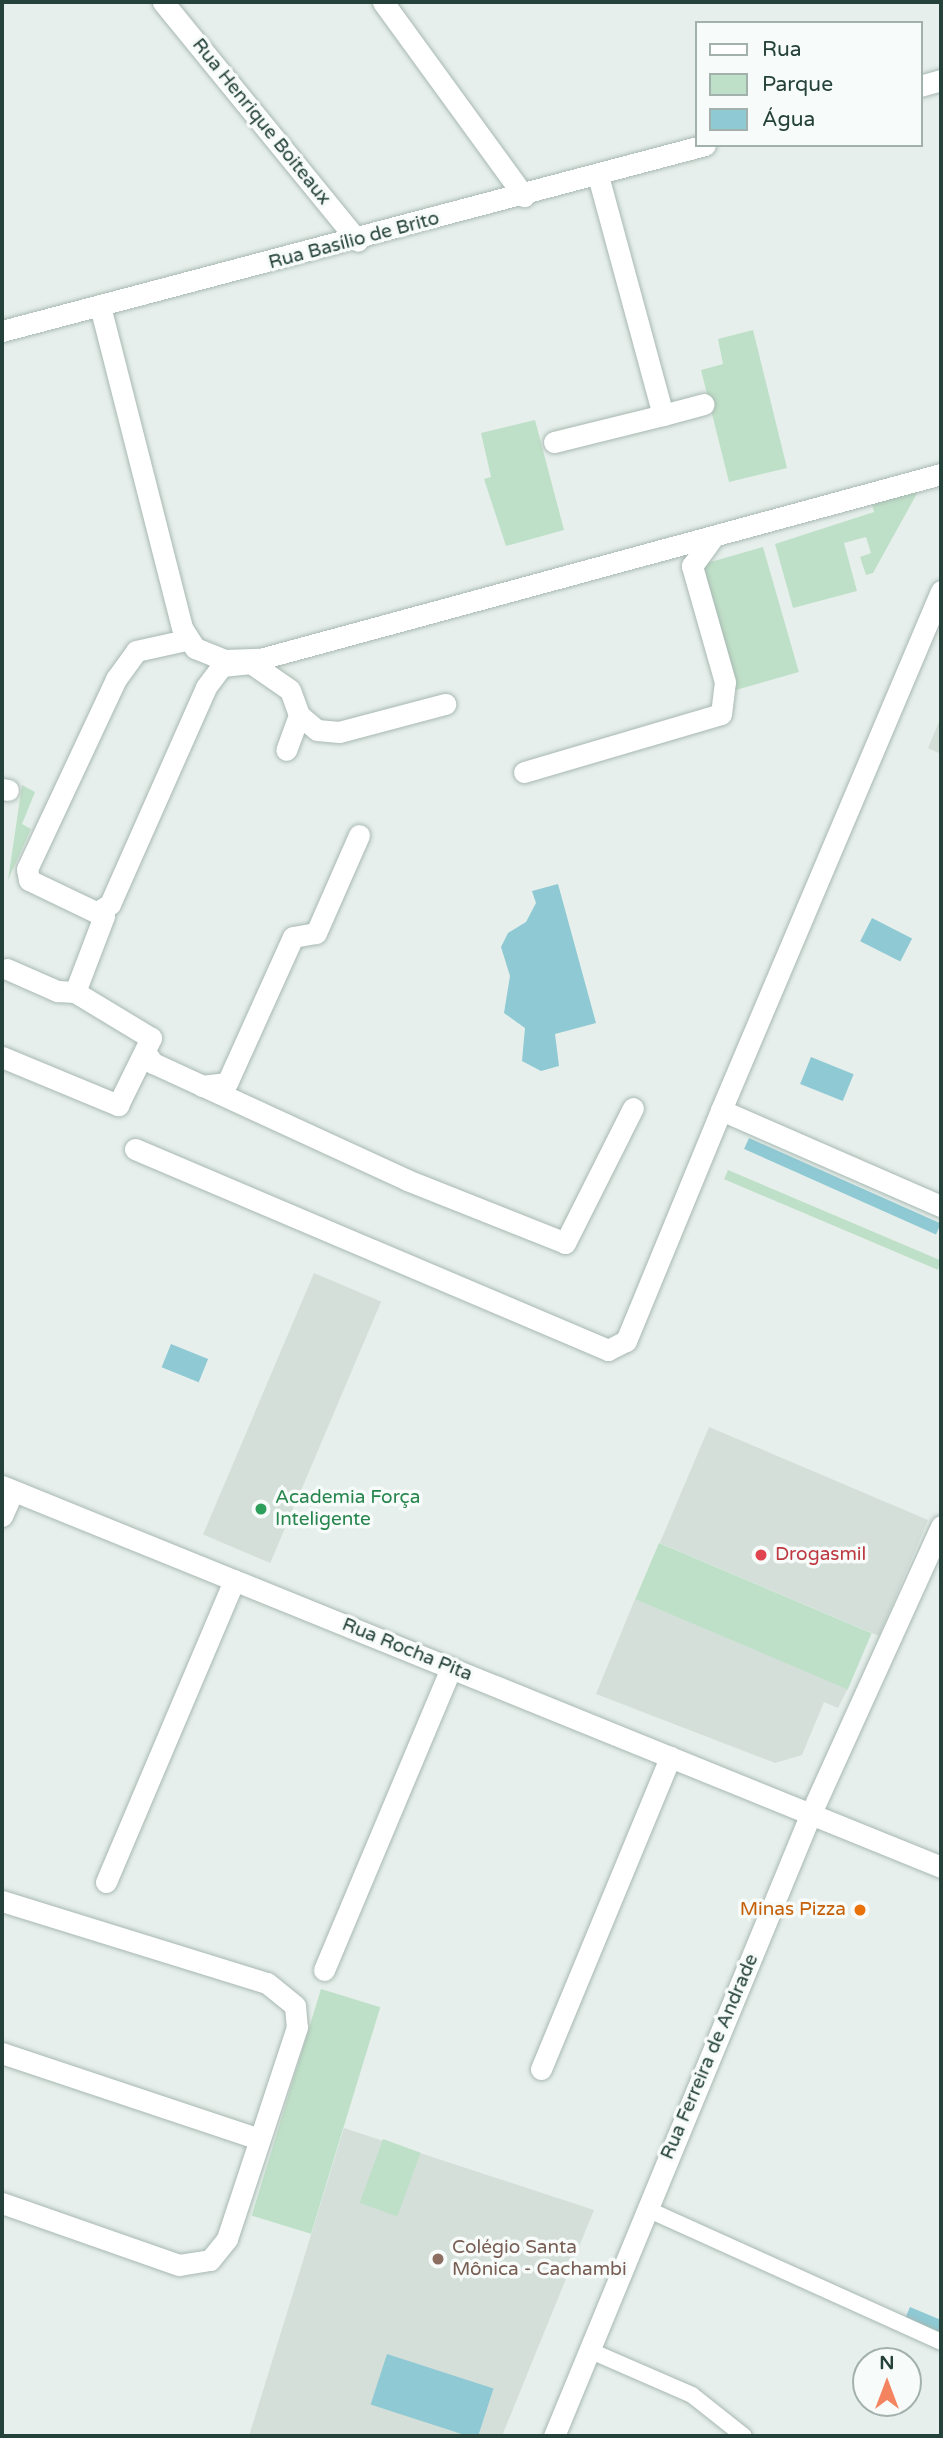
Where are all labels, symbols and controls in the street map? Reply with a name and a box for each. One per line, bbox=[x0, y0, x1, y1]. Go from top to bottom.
legend bbox=[694, 21, 922, 147]
street label: Rua Henrique Boiteaux bbox=[187, 34, 335, 210]
text: Rua bbox=[762, 37, 802, 62]
text: Parque bbox=[762, 72, 833, 97]
text: Água bbox=[762, 107, 815, 132]
street label: Rua Basílio de Brito bbox=[266, 207, 442, 275]
place label: Academia Força Inteligente bbox=[275, 1487, 420, 1531]
marker: Academia Força Inteligente bbox=[253, 1501, 269, 1517]
place label: Drogasmil bbox=[775, 1544, 866, 1566]
marker: Drogasmil bbox=[753, 1547, 769, 1563]
street label: Rua Rocha Pita bbox=[339, 1614, 475, 1686]
place label: Minas Pizza bbox=[740, 1899, 846, 1921]
marker: Minas Pizza bbox=[852, 1902, 868, 1918]
street label: Rua Ferreira de Andrade bbox=[656, 1951, 764, 2163]
place label: Colégio Santa Mônica - Cachambi bbox=[452, 2237, 627, 2281]
marker: Colégio Santa Mônica - Cachambi bbox=[430, 2251, 446, 2267]
north arrow bbox=[852, 2347, 922, 2417]
text: N bbox=[879, 2352, 895, 2374]

